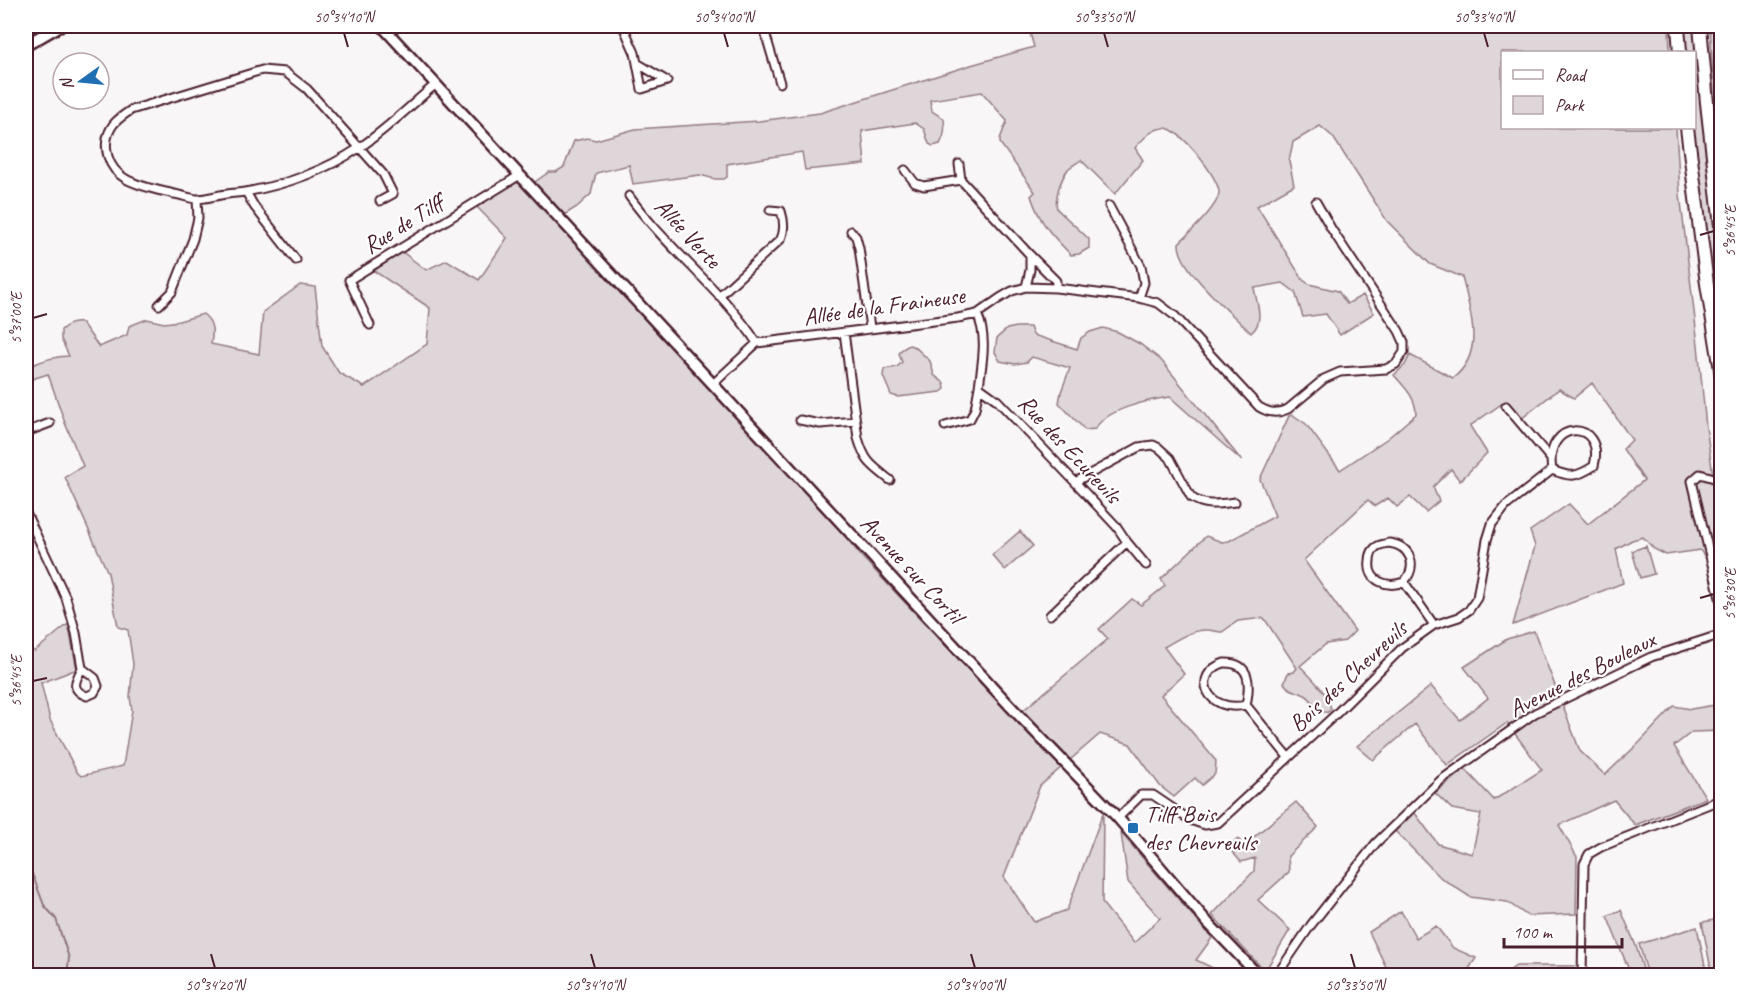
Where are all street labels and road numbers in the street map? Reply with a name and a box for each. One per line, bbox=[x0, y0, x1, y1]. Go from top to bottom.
street label: Rue de Tilff bbox=[357, 185, 453, 260]
street label: Allée Verte bbox=[648, 192, 729, 276]
street label: Allée de la Fraineuse bbox=[802, 280, 969, 332]
street label: Rue des Ecureuils bbox=[1012, 388, 1129, 511]
street label: Avenue sur Cortil bbox=[854, 509, 973, 632]
street label: Bois des Chevreuils bbox=[1283, 612, 1415, 738]
street label: Avenue des Bouleaux bbox=[1504, 623, 1662, 724]

